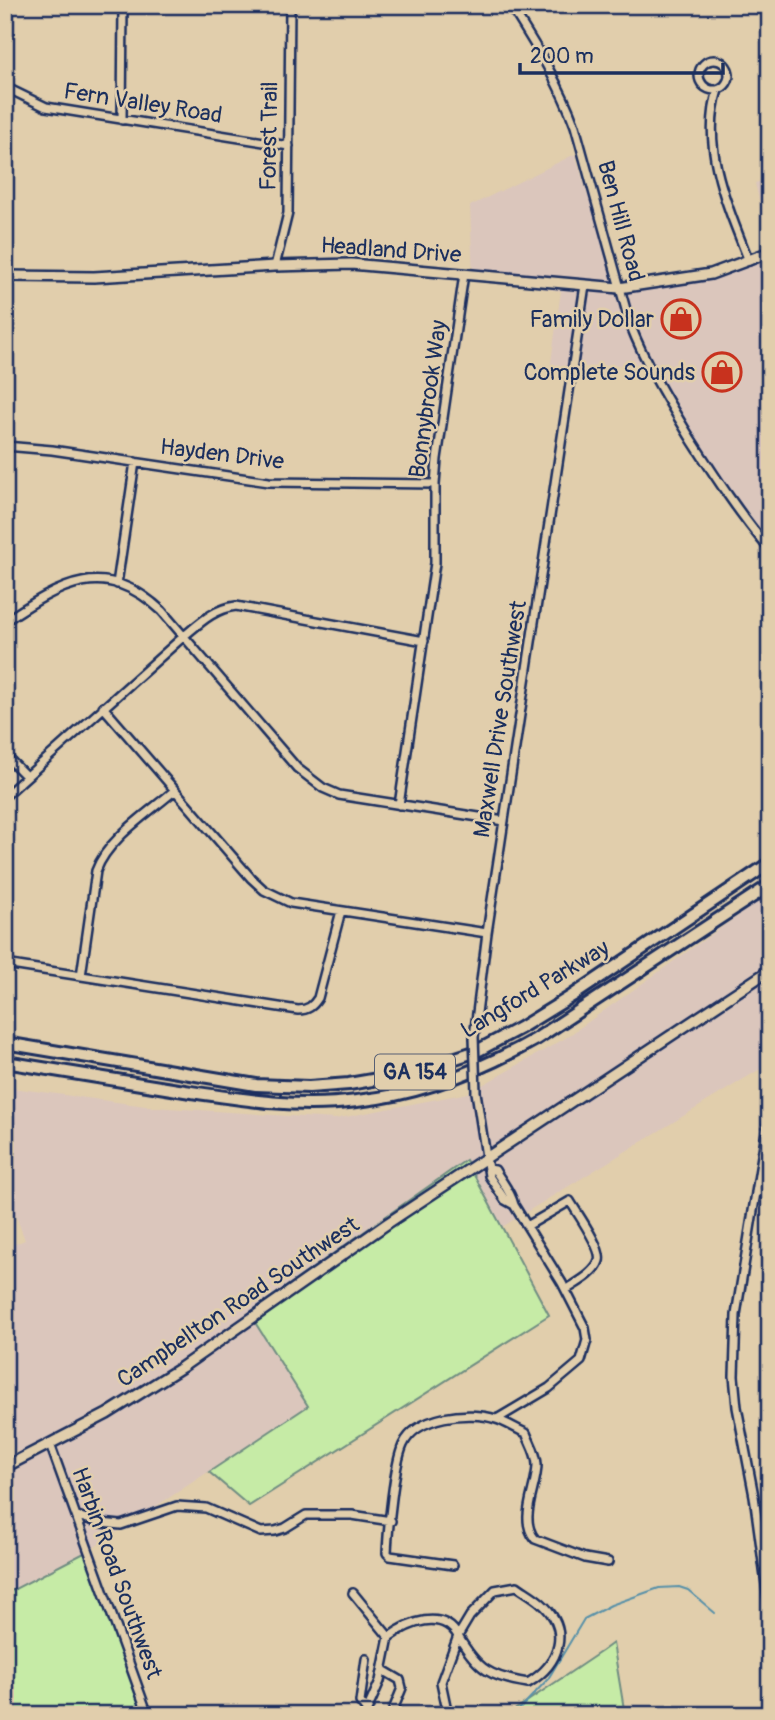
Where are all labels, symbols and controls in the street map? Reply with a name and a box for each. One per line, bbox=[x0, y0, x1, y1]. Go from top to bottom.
scale bar bbox=[520, 32, 722, 76]
text: 200 m bbox=[530, 43, 594, 70]
street label: Fern Valley Road bbox=[62, 76, 224, 130]
street label: Forest Trail bbox=[254, 81, 284, 191]
street label: Ben Hill Road bbox=[591, 157, 651, 285]
street label: Headland Drive bbox=[320, 231, 463, 269]
shop icon: Family Dollar bbox=[660, 298, 702, 340]
place label: Family Dollar bbox=[529, 305, 654, 334]
street label: Bonnybrook Way bbox=[403, 318, 453, 480]
shop icon: Complete Sounds bbox=[701, 351, 743, 393]
place label: Complete Sounds bbox=[524, 358, 695, 387]
street label: Hayden Drive bbox=[158, 432, 286, 476]
street label: Maxwell Drive Southwest bbox=[467, 598, 533, 840]
street label: Langford Parkway bbox=[455, 933, 615, 1045]
road number: GA 154 bbox=[375, 1054, 455, 1090]
street label: Campbellton Road Southwest bbox=[112, 1210, 365, 1394]
street label: Harbin Road Southwest bbox=[65, 1463, 169, 1683]

